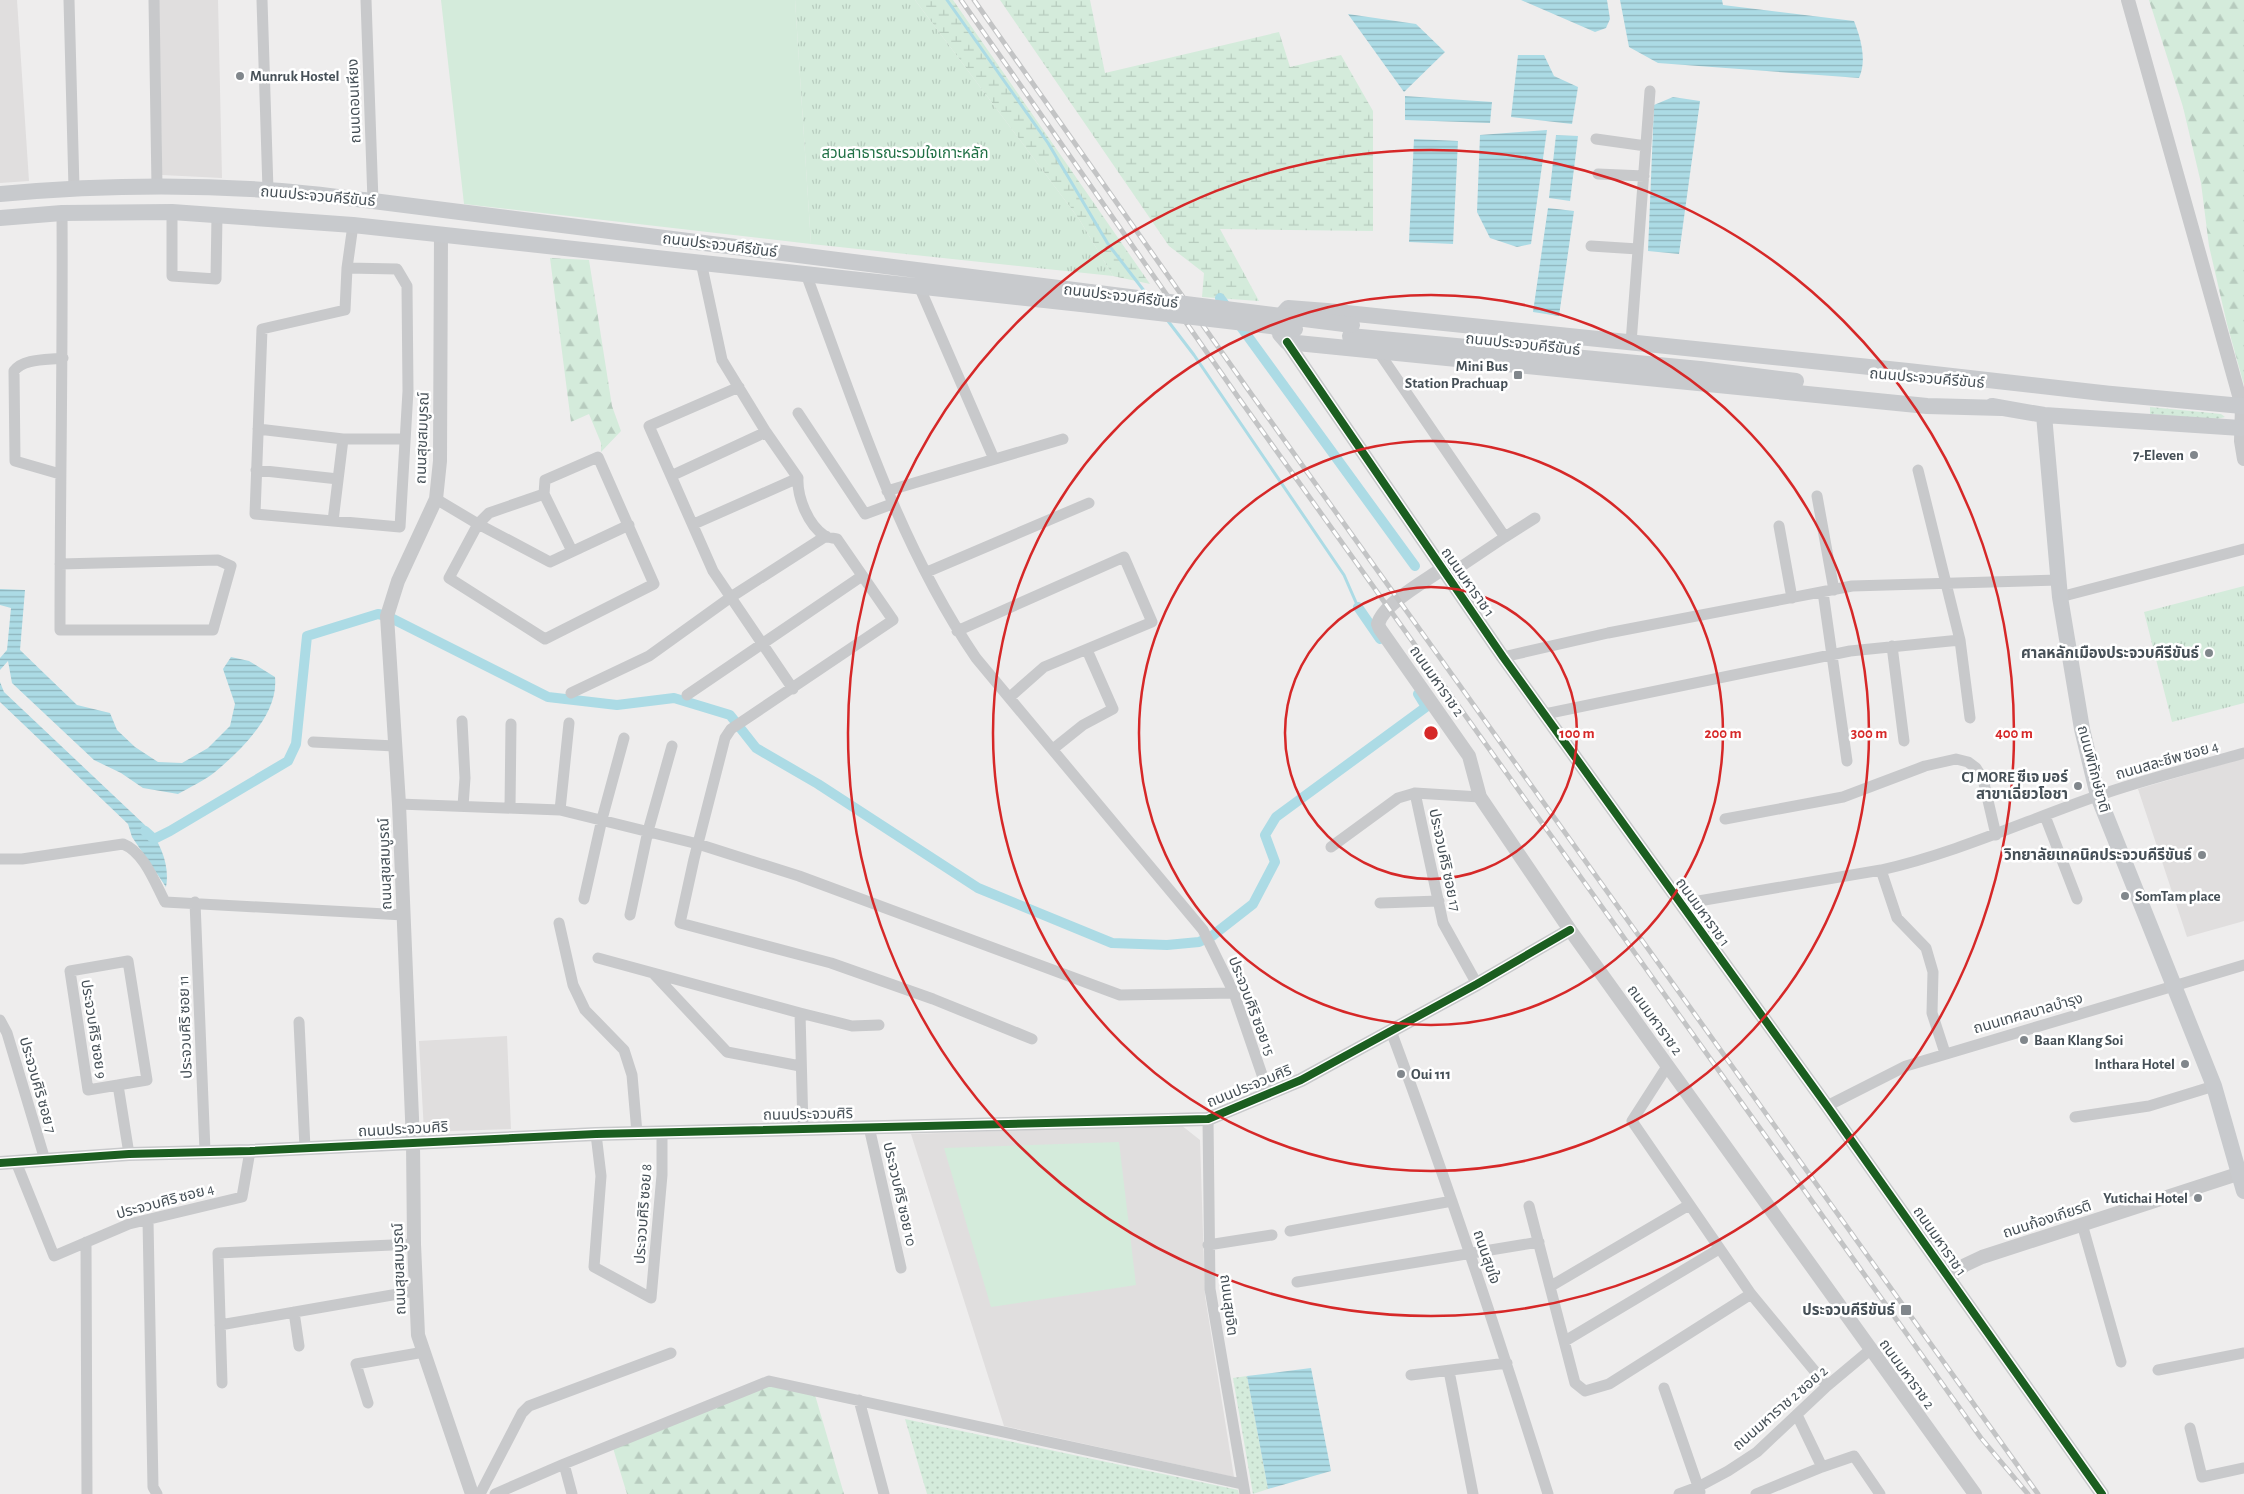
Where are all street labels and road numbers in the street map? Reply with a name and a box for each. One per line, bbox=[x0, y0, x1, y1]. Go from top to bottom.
street label: ถนนดอนเหียง bbox=[345, 58, 363, 144]
street label: ถนนประจวบคีรีขันธ์ bbox=[260, 183, 376, 209]
street label: ถนนประจวบคีรีขันธ์ bbox=[662, 230, 778, 260]
street label: ถนนประจวบคีรีขันธ์ bbox=[1063, 281, 1179, 311]
street label: ถนนประจวบคีรีขันธ์ bbox=[1465, 330, 1581, 358]
street label: ถนนประจวบคีรีขันธ์ bbox=[1869, 365, 1985, 391]
street label: ถนนสุขสมบูรณ์ bbox=[413, 392, 433, 484]
street label: ถนนมหาราช 1 bbox=[1438, 545, 1497, 620]
street label: ถนนมหาราช 2 bbox=[1407, 643, 1466, 720]
street label: ถนนพิทักษ์ชาติ bbox=[2075, 724, 2113, 814]
street label: ถนนสละชีพ ซอย 4 bbox=[2114, 738, 2220, 782]
street label: ประจวบศิริ ซอย 17 bbox=[1426, 807, 1463, 913]
street label: ถนนสุขสมบูรณ์ bbox=[376, 818, 396, 910]
street label: ถนนมหาราช 1 bbox=[1673, 875, 1732, 949]
street label: ประจวบศิริ ซอย 15 bbox=[1226, 955, 1277, 1058]
street label: ประจวบศิริ ซอย 11 bbox=[176, 975, 195, 1079]
street label: ประจวบศิริ ซอย 9 bbox=[78, 978, 109, 1080]
street label: ถนนมหาราช 2 bbox=[1624, 983, 1685, 1058]
street label: ถนนเทศลบาลบำรุง bbox=[1971, 990, 2085, 1037]
street label: ประจวบศิริ ซอย 7 bbox=[17, 1035, 58, 1135]
street label: ถนนประจวบศิริ bbox=[1205, 1063, 1294, 1110]
street label: ถนนประจวบศิริ bbox=[763, 1106, 853, 1123]
street label: ถนนประจวบศิริ bbox=[358, 1120, 448, 1139]
street label: ประจวบศิริ ซอย 10 bbox=[880, 1141, 919, 1248]
street label: ประจวบศิริ ซอย 8 bbox=[633, 1163, 654, 1265]
street label: ประจวบศิริ ซอย 4 bbox=[115, 1181, 216, 1222]
street label: ถนนก้องเกียรติ bbox=[2001, 1197, 2093, 1241]
street label: ถนนมหาราช 1 bbox=[1910, 1204, 1969, 1279]
street label: ถนนสุขสมบูรณ์ bbox=[390, 1223, 410, 1315]
street label: ถนนสุขใจ bbox=[1469, 1228, 1504, 1286]
street label: ถนนสุขจิต bbox=[1216, 1274, 1240, 1337]
street label: ถนนมหาราช 2 bbox=[1876, 1337, 1937, 1412]
street label: ถนนมหาราช 2 ซอย 2 bbox=[1730, 1363, 1831, 1453]

